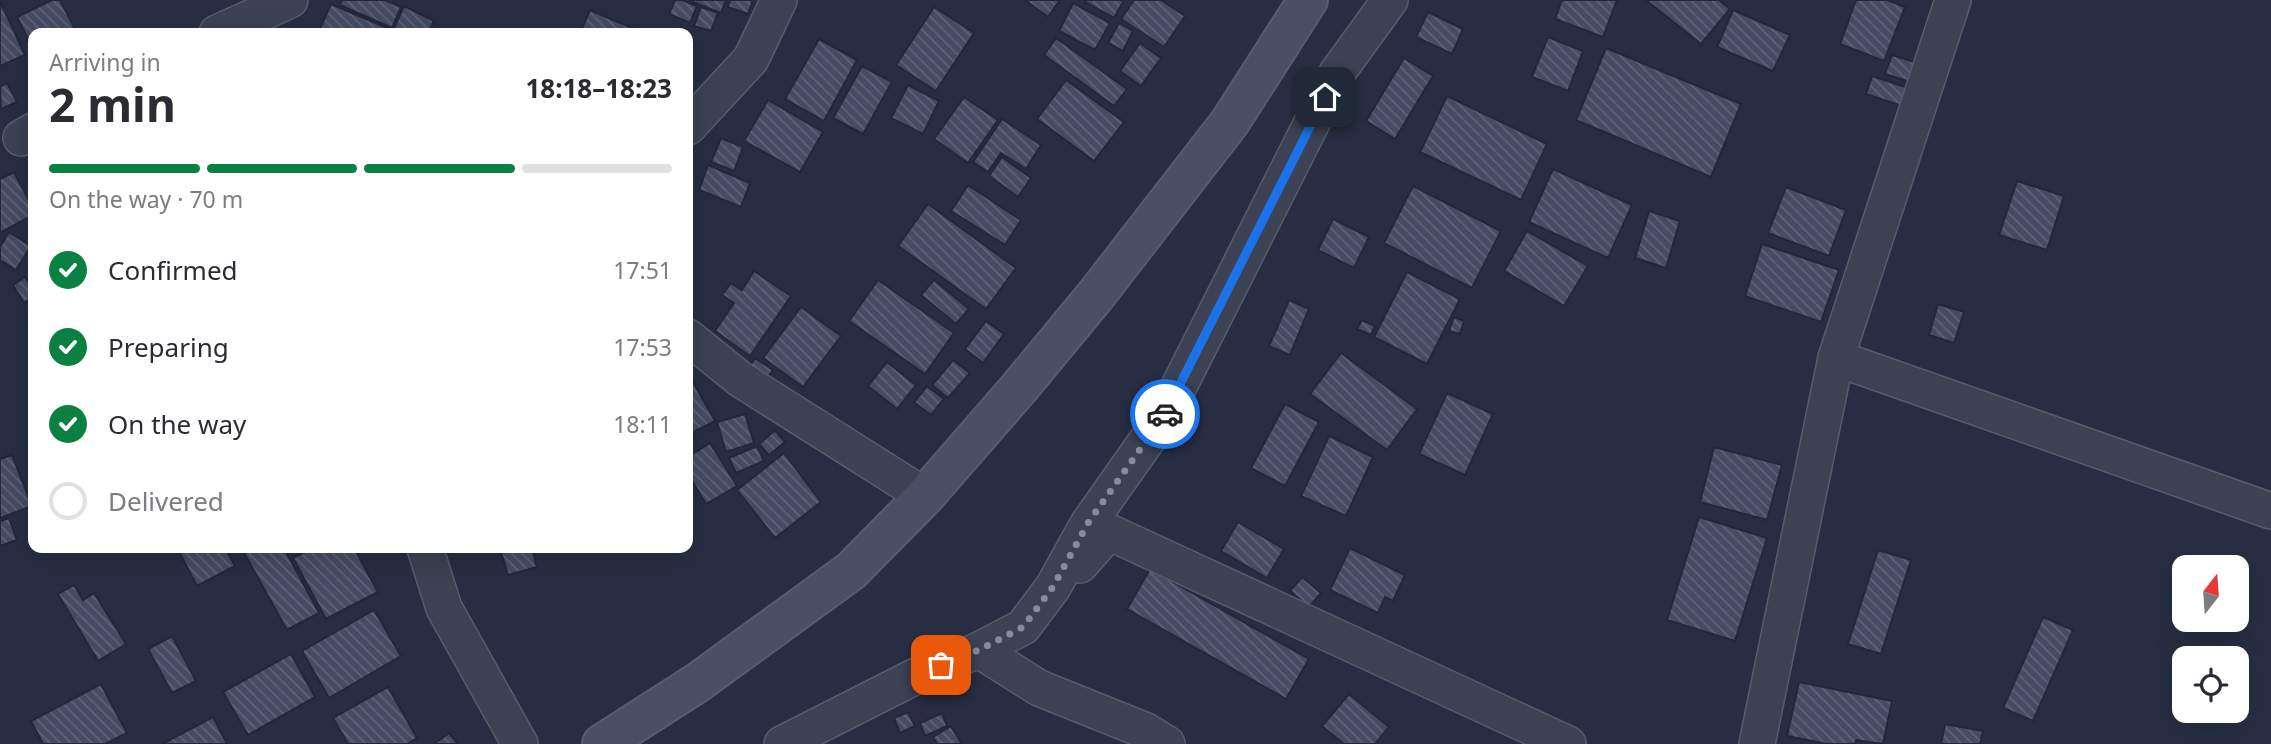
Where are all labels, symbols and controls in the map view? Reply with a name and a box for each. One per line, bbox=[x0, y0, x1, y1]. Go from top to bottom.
text: Arriving in bbox=[49, 46, 161, 78]
pin bbox=[1295, 67, 1355, 127]
text: 18:18–18:23 bbox=[525, 70, 672, 106]
text: 2 min bbox=[49, 73, 176, 135]
icon: home bbox=[1306, 78, 1344, 116]
text: On the way · 70 m bbox=[49, 183, 243, 215]
icon: check bbox=[49, 251, 87, 289]
text: Confirmed bbox=[108, 252, 238, 288]
text: 17:51 bbox=[613, 254, 672, 286]
icon: check bbox=[49, 328, 87, 366]
text: Preparing bbox=[108, 329, 229, 365]
text: 17:53 bbox=[613, 331, 672, 363]
courier bbox=[1130, 379, 1200, 449]
icon: car bbox=[1146, 395, 1184, 433]
icon: check bbox=[49, 405, 87, 443]
text: On the way bbox=[108, 406, 246, 442]
text: 18:11 bbox=[613, 408, 672, 440]
text: Delivered bbox=[108, 483, 224, 519]
north arrow bbox=[2172, 555, 2249, 632]
map controls bbox=[2172, 555, 2249, 723]
pin bbox=[911, 635, 971, 695]
icon: bag bbox=[922, 646, 960, 684]
button: locate bbox=[2172, 646, 2249, 723]

